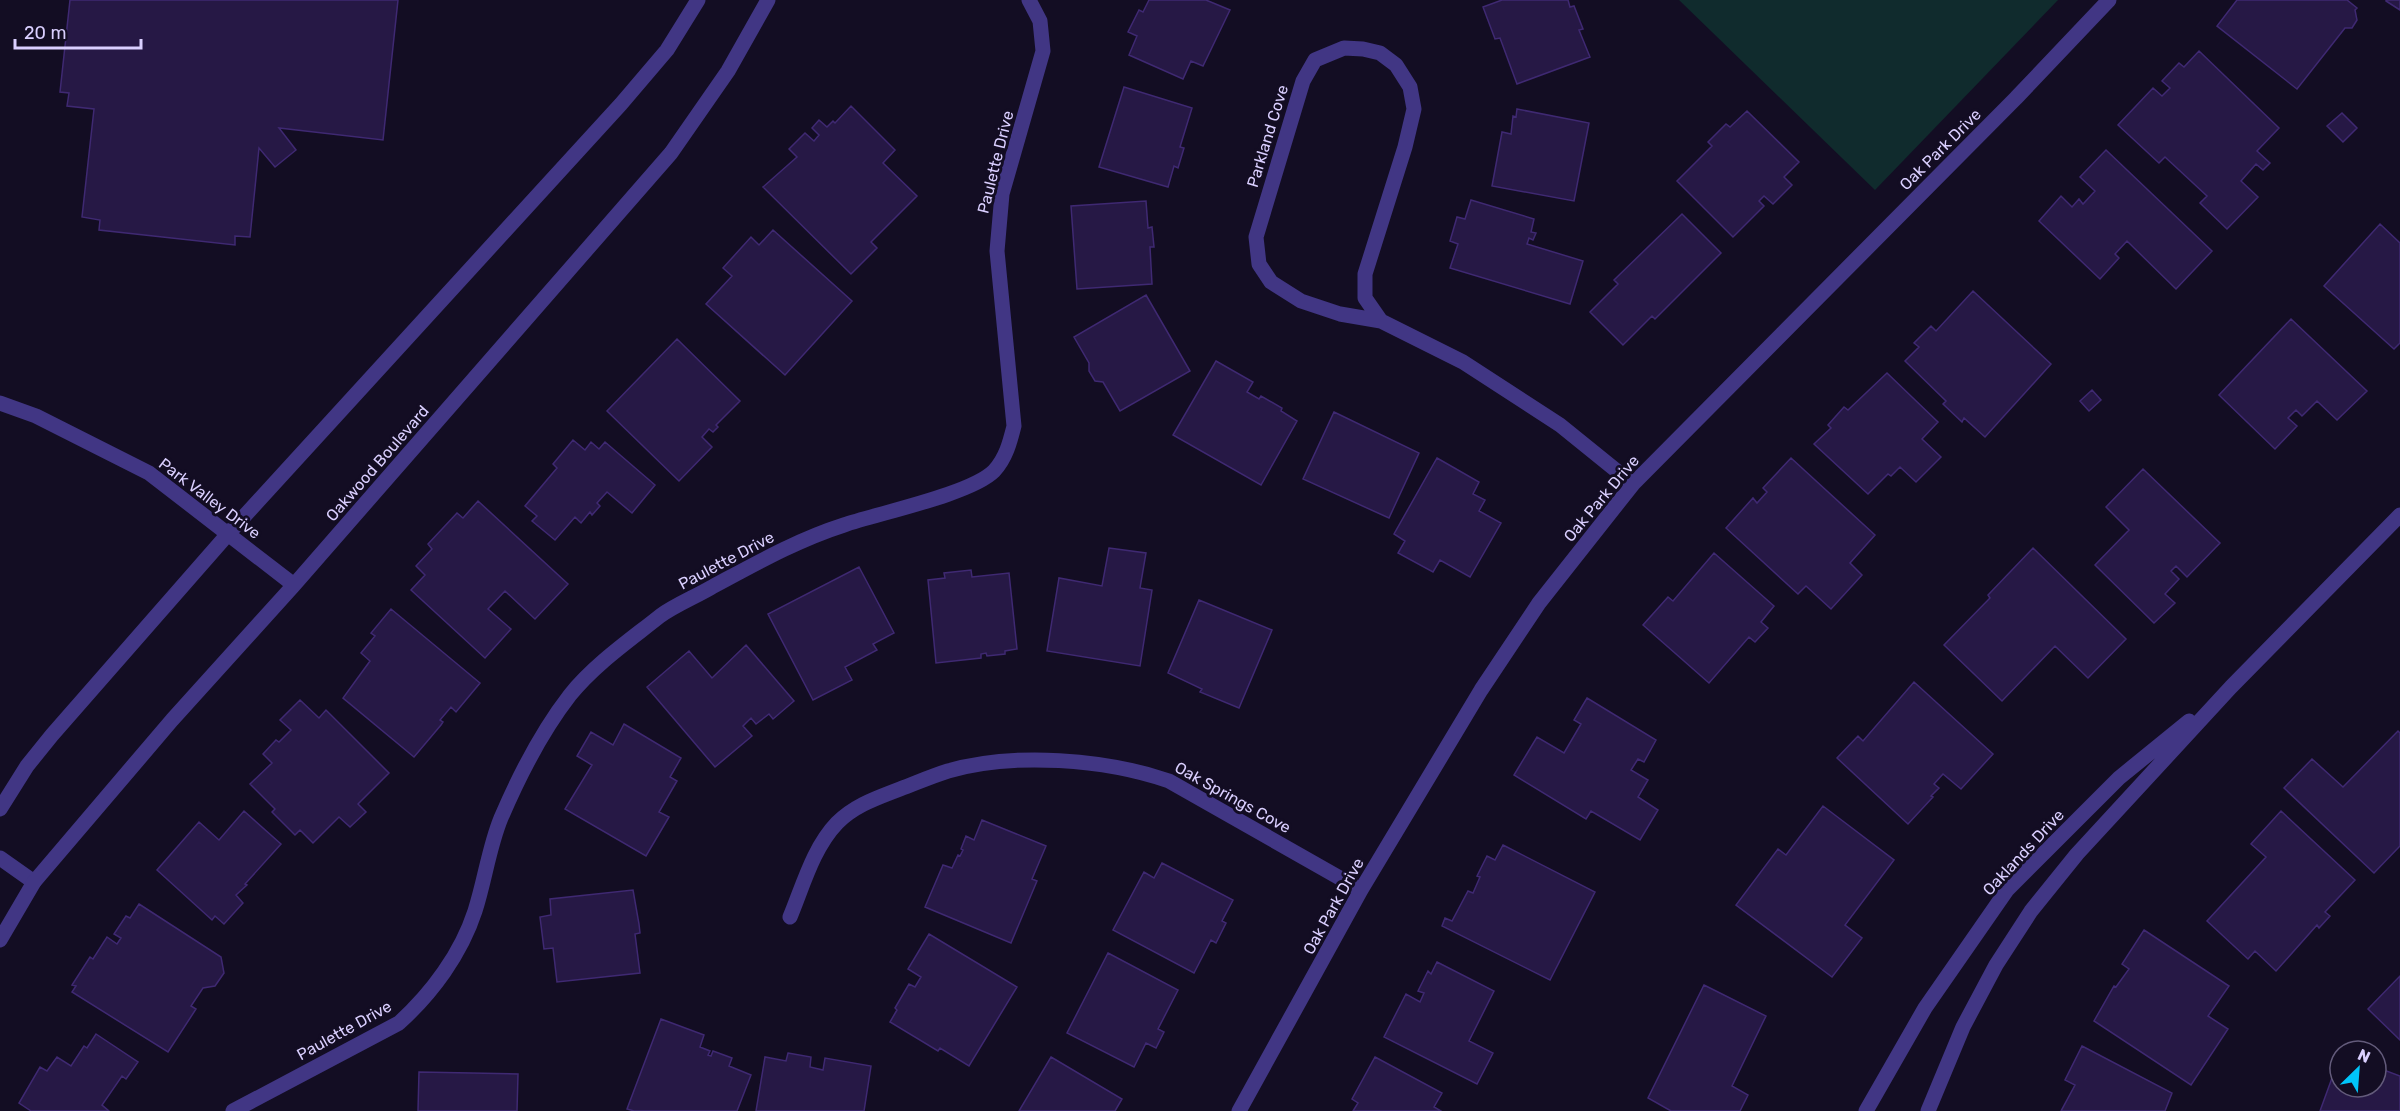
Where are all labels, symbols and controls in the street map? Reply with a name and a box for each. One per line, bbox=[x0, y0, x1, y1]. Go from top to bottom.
scale bar bbox=[15, 12, 141, 50]
text: 20 m bbox=[24, 22, 66, 44]
street label: Parkland Cove bbox=[1243, 83, 1292, 190]
street label: Oak Park Drive bbox=[1896, 105, 1985, 194]
street label: Paulette Drive bbox=[974, 109, 1017, 215]
street label: Oakwood Boulevard bbox=[322, 402, 433, 525]
street label: Oak Park Drive bbox=[1560, 451, 1643, 546]
street label: Park Valley Drive bbox=[155, 454, 264, 543]
street label: Paulette Drive bbox=[675, 527, 777, 594]
street label: Oak Springs Cove bbox=[1172, 758, 1294, 837]
street label: Oaklands Drive bbox=[1979, 805, 2068, 899]
street label: Oak Park Drive bbox=[1299, 855, 1368, 958]
street label: Paulette Drive bbox=[294, 997, 395, 1064]
north arrow bbox=[2328, 1039, 2388, 1099]
text: N bbox=[2355, 1045, 2373, 1067]

